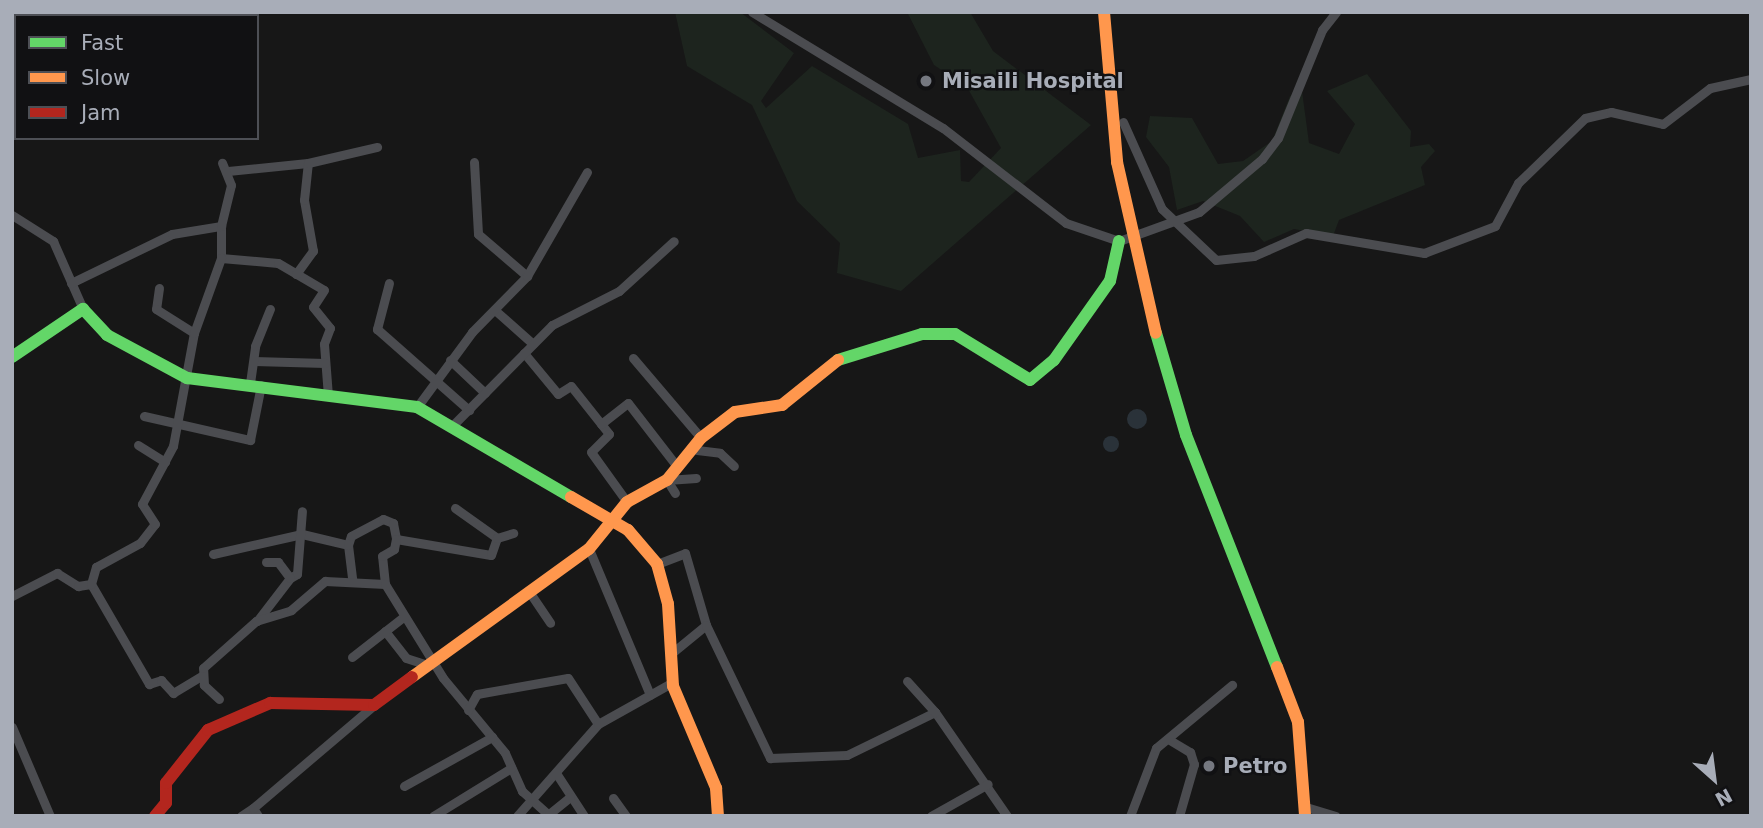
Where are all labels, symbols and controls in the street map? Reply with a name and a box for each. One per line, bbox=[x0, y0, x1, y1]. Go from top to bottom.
legend bbox=[14, 14, 259, 140]
text: Fast bbox=[81, 31, 123, 55]
text: Slow bbox=[81, 66, 130, 90]
place label: Misaili Hospital bbox=[942, 68, 1124, 94]
marker: Misaili Hospital bbox=[916, 71, 936, 91]
text: Jam bbox=[81, 101, 121, 125]
north arrow bbox=[1679, 744, 1749, 814]
place label: Petro bbox=[1223, 753, 1287, 779]
marker: Petro bbox=[1201, 758, 1217, 774]
text: N bbox=[1712, 784, 1736, 811]

